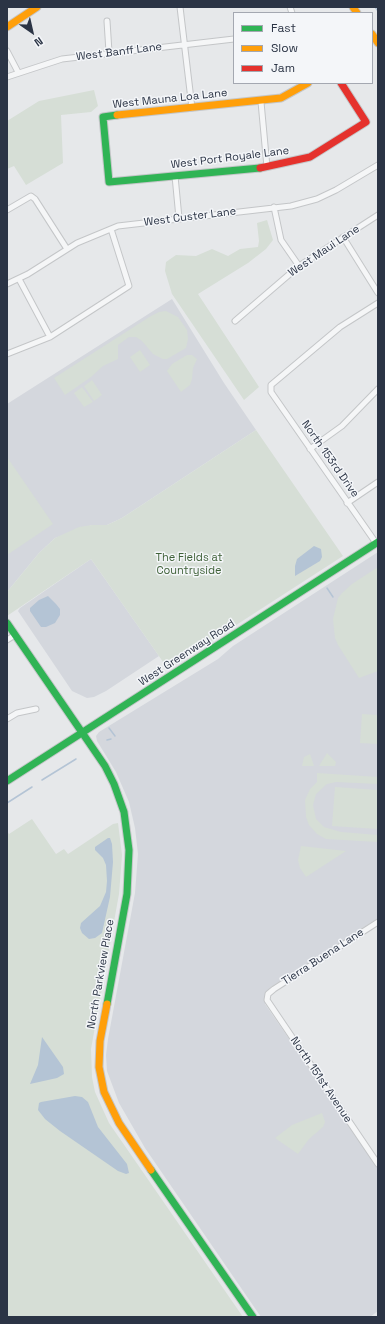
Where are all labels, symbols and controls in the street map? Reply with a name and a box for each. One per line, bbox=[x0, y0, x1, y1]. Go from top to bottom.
north arrow bbox=[12, 12, 52, 52]
legend bbox=[233, 12, 373, 84]
text: Fast bbox=[271, 20, 296, 36]
text: N bbox=[32, 34, 46, 50]
street label: West Banff Lane bbox=[75, 40, 163, 64]
text: Slow bbox=[271, 40, 298, 56]
text: Jam bbox=[271, 60, 295, 76]
street label: West Mauna Loa Lane bbox=[112, 86, 228, 112]
street label: West Port Royale Lane bbox=[170, 144, 290, 172]
street label: West Custer Lane bbox=[143, 205, 237, 229]
street label: West Maui Lane bbox=[286, 222, 362, 280]
street label: North 153rd Drive bbox=[299, 418, 361, 500]
park label: The Fields at Countryside bbox=[155, 551, 223, 577]
street label: West Greenway Road bbox=[136, 617, 238, 689]
street label: North Parkview Place bbox=[85, 918, 117, 1030]
street label: Tierra Buena Lane bbox=[280, 926, 366, 988]
street label: North 151st Avenue bbox=[287, 1034, 355, 1126]

